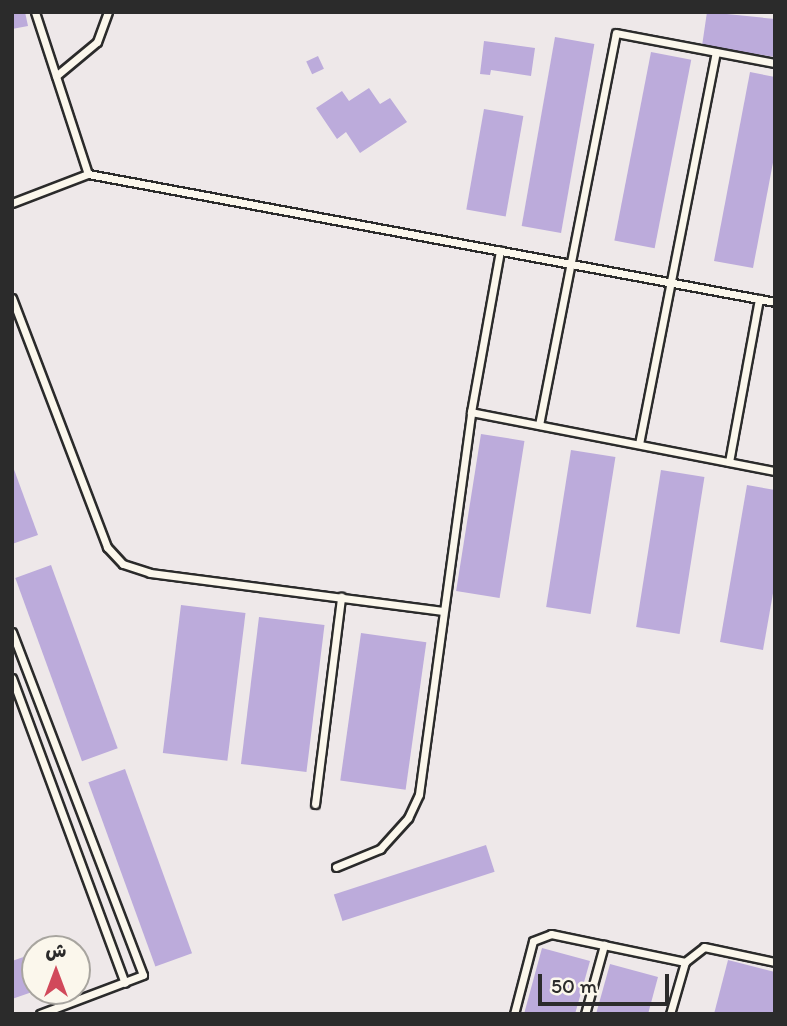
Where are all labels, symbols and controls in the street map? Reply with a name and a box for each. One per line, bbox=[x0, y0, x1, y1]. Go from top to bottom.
north arrow bbox=[21, 935, 91, 1005]
text: ش bbox=[46, 939, 66, 962]
scale bar bbox=[542, 960, 673, 1004]
text: 50 m bbox=[551, 973, 597, 998]

